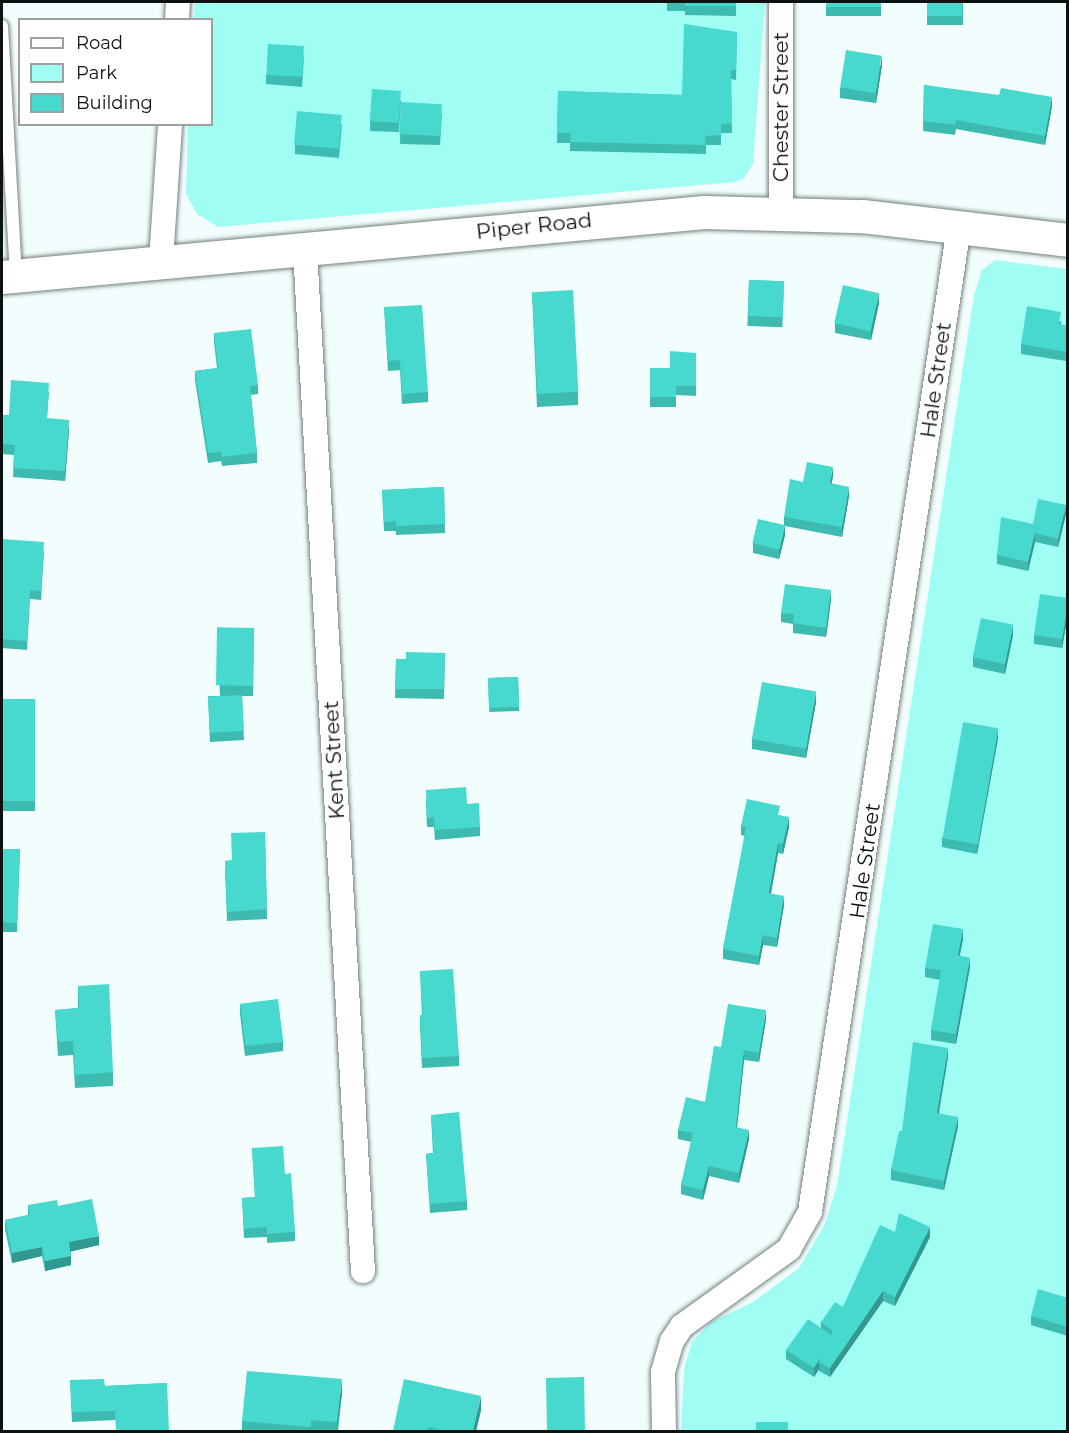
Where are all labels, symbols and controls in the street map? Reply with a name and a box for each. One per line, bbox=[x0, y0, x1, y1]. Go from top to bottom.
legend bbox=[18, 18, 213, 126]
text: Road bbox=[76, 32, 123, 54]
street label: Chester Street bbox=[768, 32, 794, 182]
text: Park bbox=[76, 62, 117, 84]
text: Building bbox=[76, 92, 153, 114]
street label: Piper Road bbox=[475, 207, 593, 245]
street label: Hale Street bbox=[915, 320, 957, 440]
street label: Kent Street bbox=[318, 700, 350, 820]
street label: Hale Street bbox=[844, 801, 886, 921]

